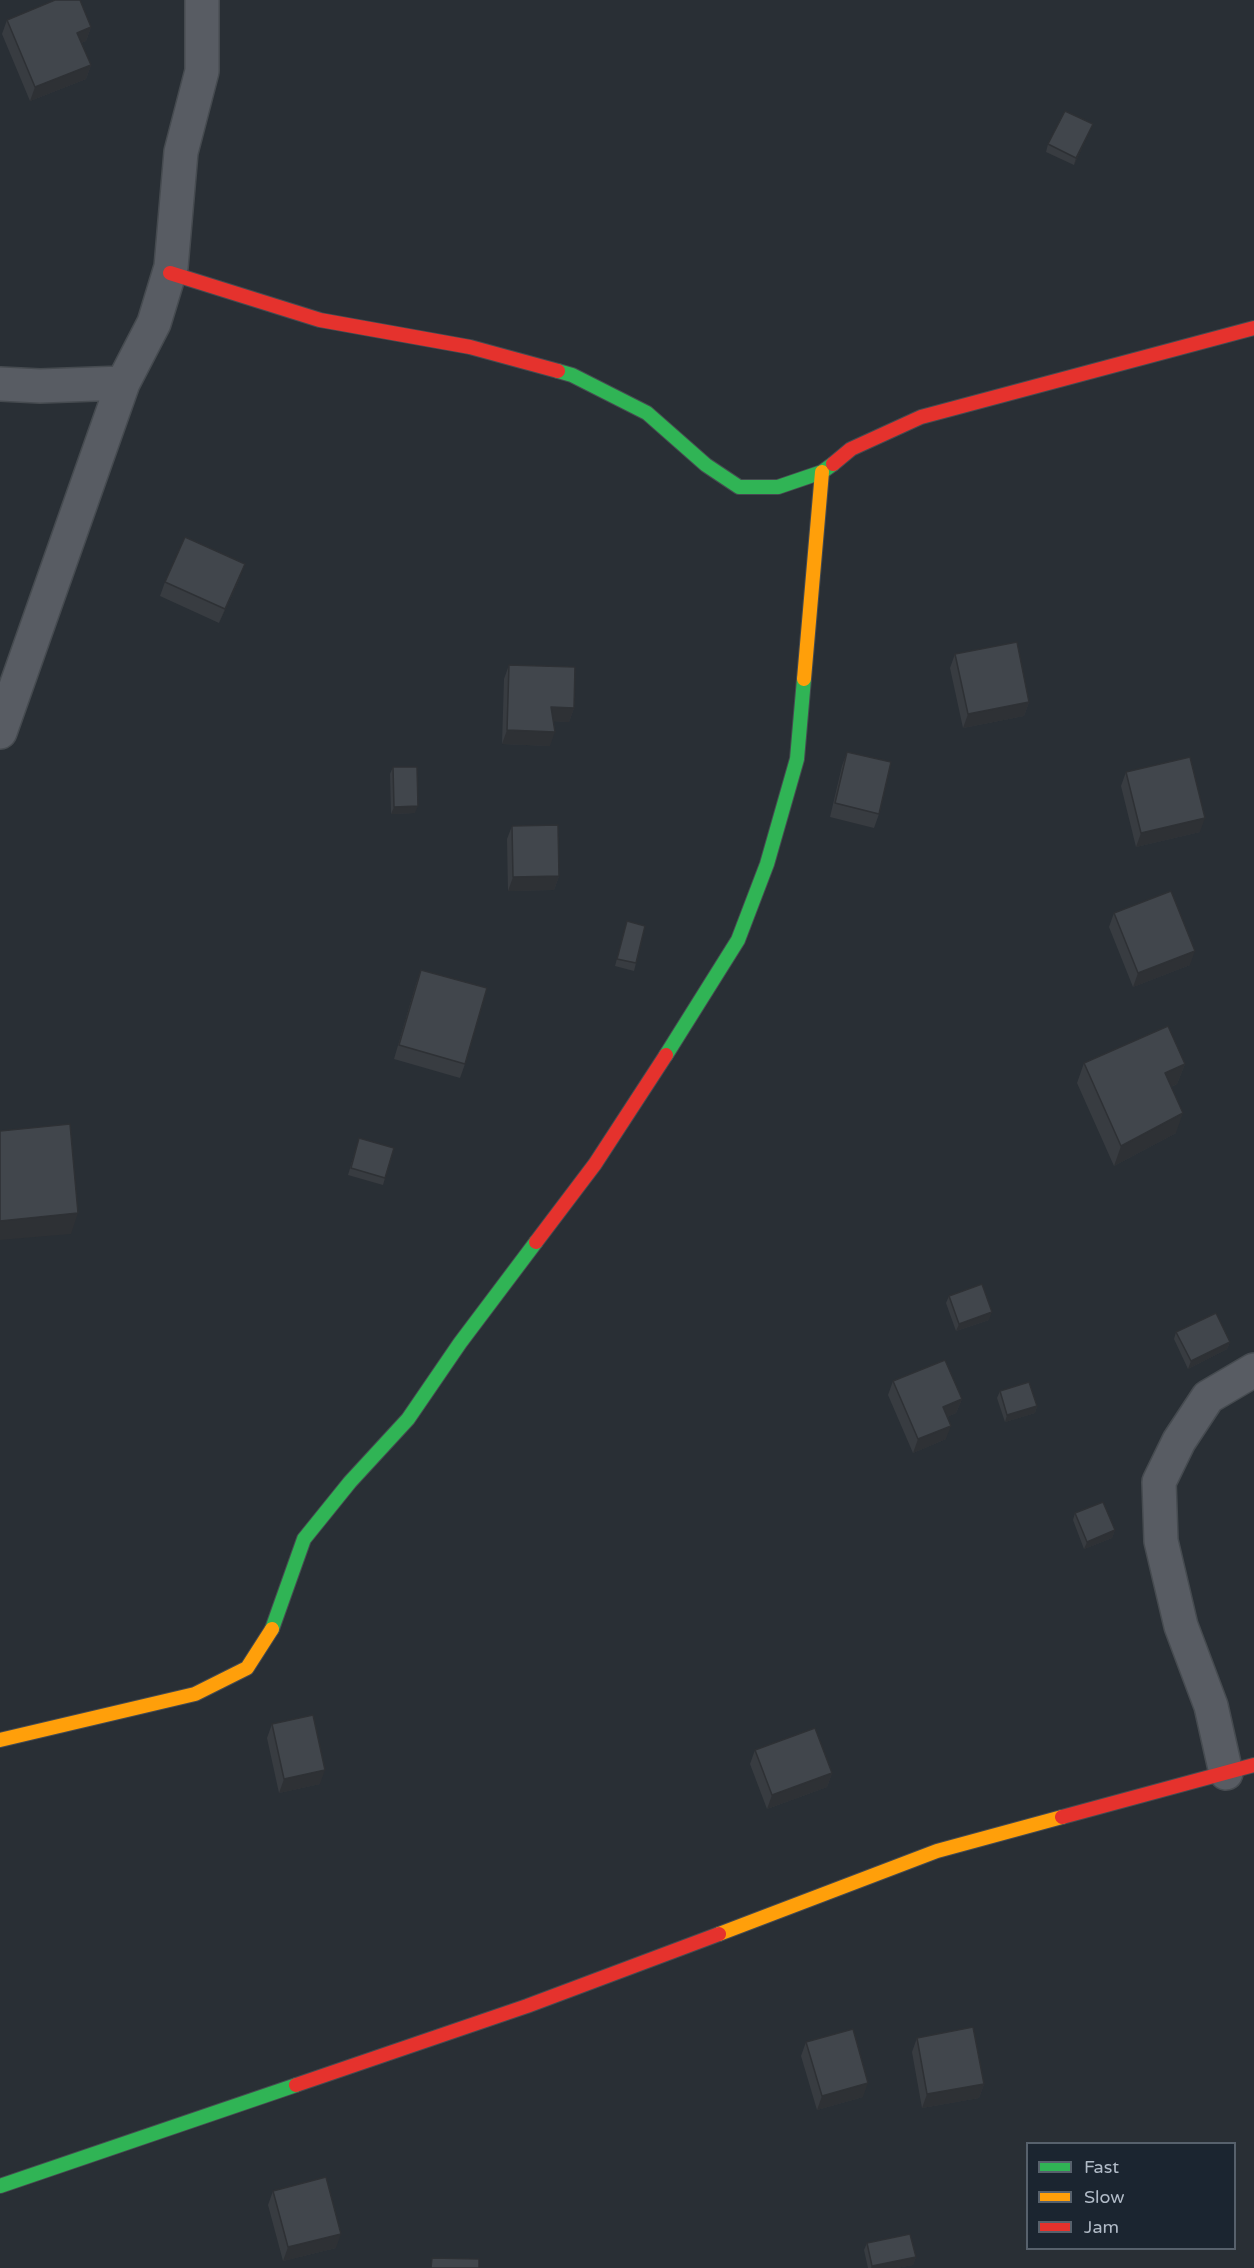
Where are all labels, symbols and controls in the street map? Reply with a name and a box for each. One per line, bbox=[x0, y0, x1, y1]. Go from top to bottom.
legend bbox=[1026, 2142, 1236, 2250]
text: Fast bbox=[1084, 2156, 1119, 2178]
text: Slow bbox=[1084, 2186, 1125, 2208]
text: Jam bbox=[1084, 2216, 1119, 2238]

